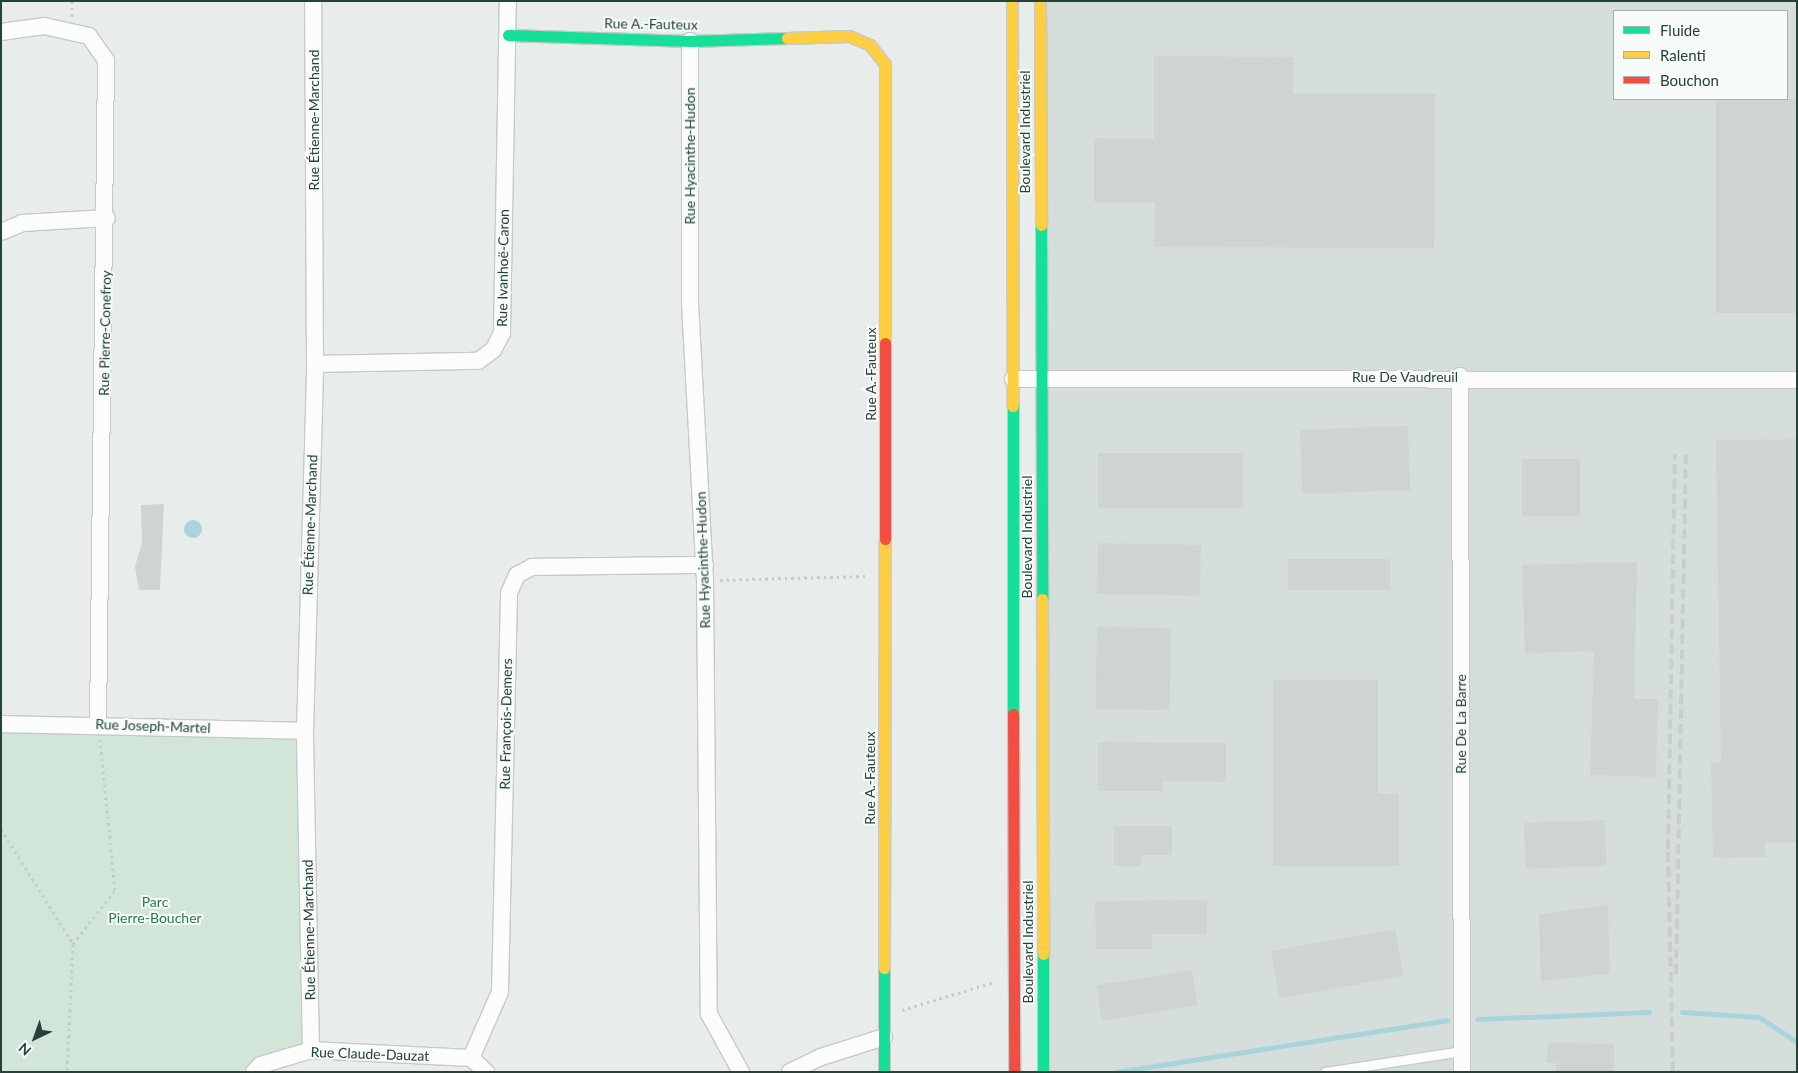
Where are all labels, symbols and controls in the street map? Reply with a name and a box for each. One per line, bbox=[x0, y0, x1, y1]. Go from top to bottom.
legend bbox=[1613, 10, 1788, 100]
street label: Rue A.-Fauteux bbox=[604, 15, 698, 33]
text: Fluide bbox=[1660, 21, 1700, 39]
text: Ralenti bbox=[1660, 46, 1706, 64]
street label: Rue Étienne-Marchand bbox=[306, 50, 322, 190]
street label: Boulevard Industriel bbox=[1017, 70, 1033, 194]
text: Bouchon bbox=[1660, 71, 1719, 89]
street label: Rue Hyacinthe-Hudon bbox=[682, 88, 698, 224]
street label: Rue Ivanhoë-Caron bbox=[494, 209, 512, 327]
street label: Rue Pierre-Conefroy bbox=[96, 270, 114, 396]
street label: Rue A.-Fauteux bbox=[863, 327, 879, 421]
street label: Rue De Vaudreuil bbox=[1352, 369, 1458, 385]
street label: Rue Étienne-Marchand bbox=[299, 454, 321, 596]
street label: Boulevard Industriel bbox=[1019, 475, 1035, 599]
street label: Rue Hyacinthe-Hudon bbox=[692, 491, 714, 629]
street label: Rue François-Demers bbox=[496, 658, 516, 790]
street label: Rue De La Barre bbox=[1453, 674, 1469, 774]
street label: Rue Joseph-Martel bbox=[95, 716, 211, 736]
street label: Rue A.-Fauteux bbox=[862, 731, 878, 825]
street label: Rue Étienne-Marchand bbox=[299, 859, 319, 1001]
street label: Boulevard Industriel bbox=[1020, 880, 1036, 1004]
park label: Parc Pierre-Boucher bbox=[108, 894, 202, 926]
north arrow bbox=[10, 1013, 60, 1063]
text: N bbox=[15, 1040, 34, 1059]
street label: Rue Claude-Dauzat bbox=[310, 1044, 430, 1064]

